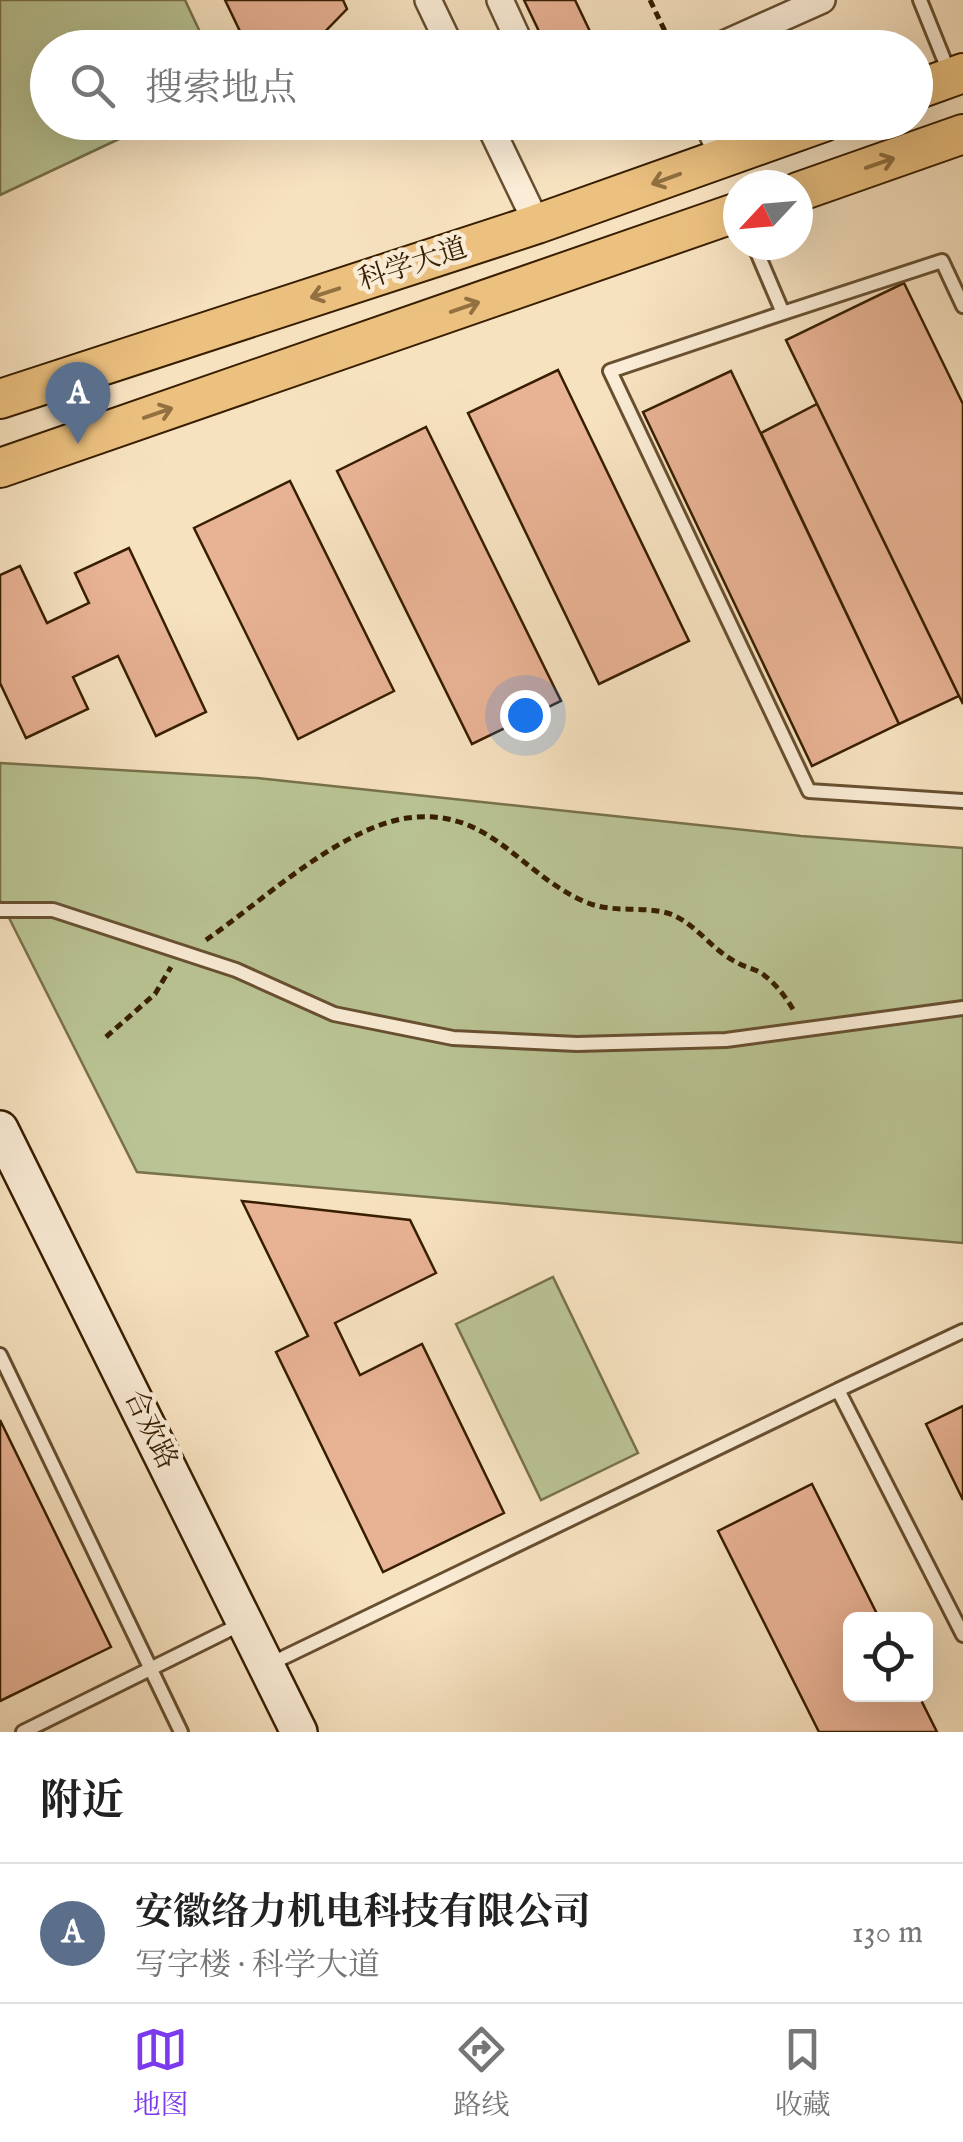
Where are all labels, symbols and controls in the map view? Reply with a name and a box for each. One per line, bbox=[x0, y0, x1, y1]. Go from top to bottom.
search box bbox=[30, 30, 933, 140]
icon: search bbox=[65, 58, 120, 113]
text: 搜索地点 bbox=[145, 66, 297, 114]
one-way arrow bbox=[864, 153, 895, 171]
north arrow bbox=[723, 170, 813, 260]
one-way arrow bbox=[650, 171, 682, 189]
street label: 科学大道 bbox=[354, 231, 472, 299]
one-way arrow bbox=[309, 286, 341, 304]
one-way arrow bbox=[449, 297, 480, 315]
pin: A bbox=[46, 362, 110, 444]
one-way arrow bbox=[142, 403, 174, 421]
your location bbox=[500, 690, 551, 741]
street label: 合欢路 bbox=[116, 1385, 184, 1475]
map controls bbox=[843, 1612, 933, 1702]
button: locate bbox=[843, 1612, 933, 1702]
text: 附近 bbox=[40, 1776, 124, 1829]
text: 安徽络力机电科技有限公司 bbox=[135, 1890, 591, 1938]
text: A bbox=[62, 1913, 83, 1954]
text: 130 m bbox=[852, 1913, 923, 1954]
text: 写字楼 · 科学大道 bbox=[135, 1946, 380, 1987]
tab: 地图 bbox=[132, 2022, 189, 2124]
tab: 路线 bbox=[453, 2022, 510, 2124]
tab: 收藏 bbox=[774, 2022, 831, 2124]

